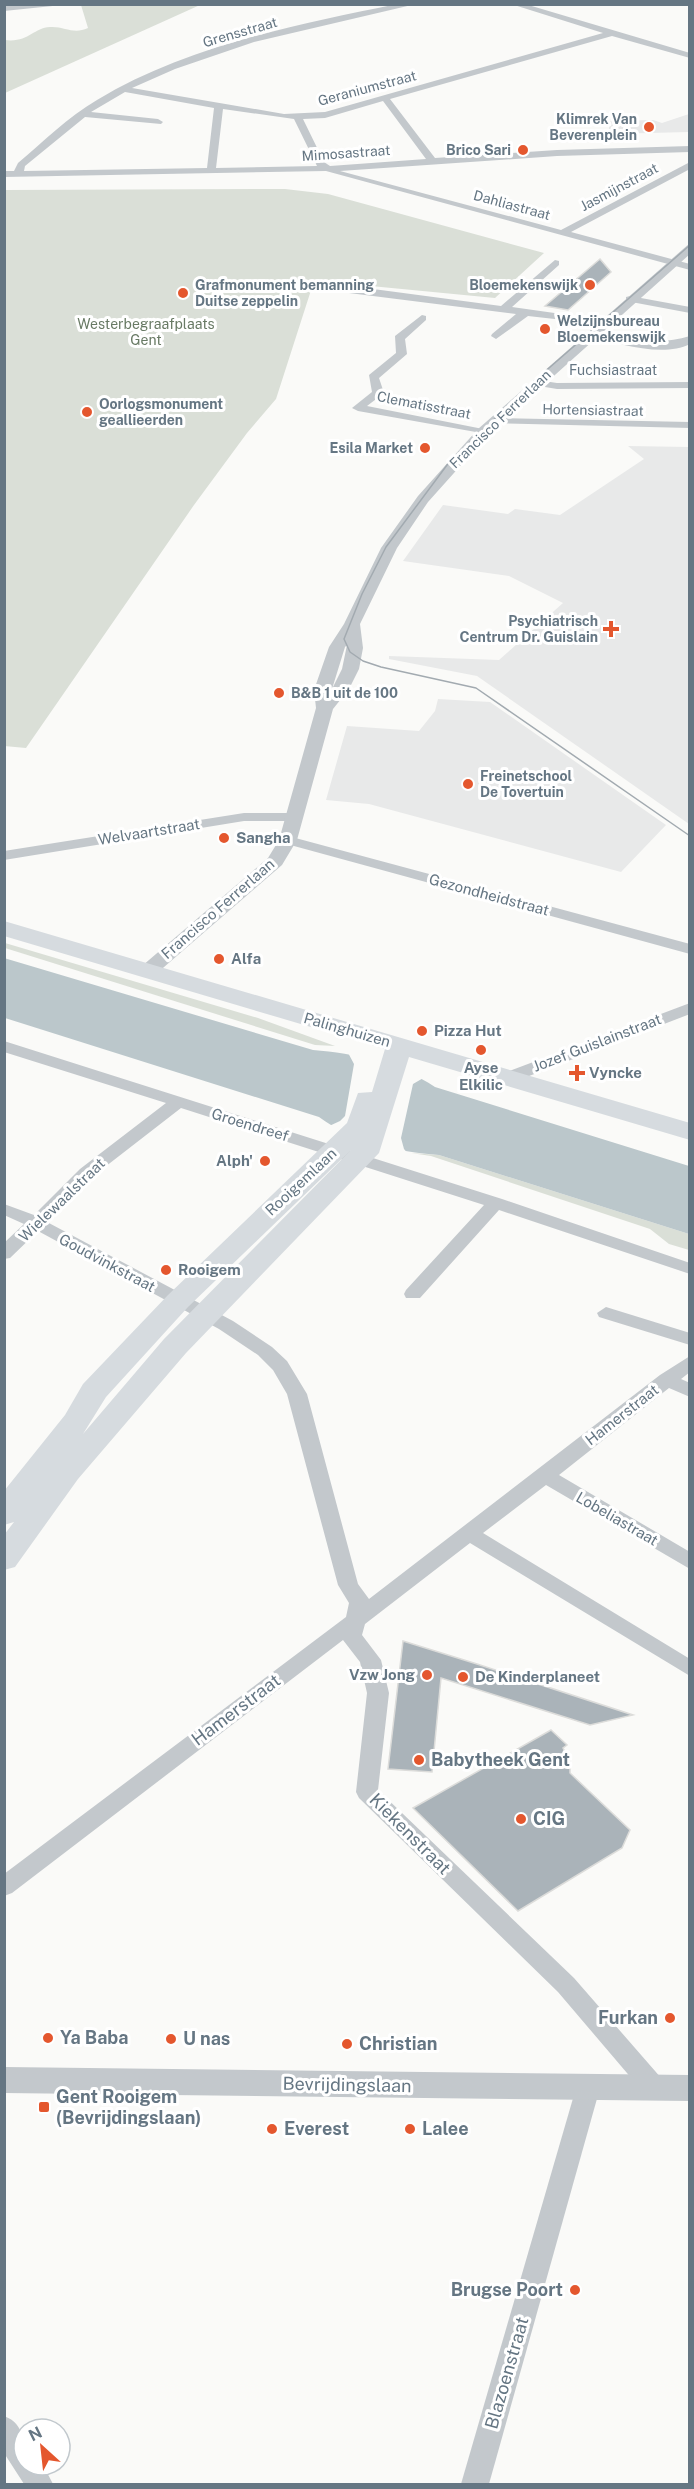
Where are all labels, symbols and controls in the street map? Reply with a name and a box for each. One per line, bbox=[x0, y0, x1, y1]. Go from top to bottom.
street label: Grensstraat bbox=[201, 14, 279, 50]
street label: Geraniumstraat bbox=[316, 67, 418, 109]
place label: Klimrek Van Beverenplein bbox=[549, 111, 637, 143]
marker: Klimrek Van Beverenplein bbox=[642, 120, 656, 134]
street label: Mimosastraat bbox=[301, 142, 391, 164]
place label: Brico Sari bbox=[446, 142, 511, 158]
marker: Brico Sari bbox=[516, 143, 530, 157]
street label: Jasmijnstraat bbox=[577, 160, 661, 214]
street label: Dahliastraat bbox=[472, 187, 552, 223]
place label: Grafmonument bemanning Duitse zeppelin bbox=[195, 277, 374, 309]
place label: Bloemekenswijk bbox=[469, 277, 578, 293]
marker: Bloemekenswijk bbox=[583, 278, 597, 292]
marker: Grafmonument bemanning Duitse zeppelin bbox=[176, 286, 190, 300]
place label: Welzijnsbureau Bloemekenswijk bbox=[557, 313, 666, 345]
park label: Westerbegraafplaats Gent bbox=[77, 316, 215, 348]
marker: Welzijnsbureau Bloemekenswijk bbox=[538, 322, 552, 336]
street label: Fuchsiastraat bbox=[569, 362, 657, 378]
street label: Francisco Ferrerlaan bbox=[446, 367, 554, 471]
street label: Clematisstraat bbox=[376, 388, 472, 422]
place label: Oorlogsmonument geallieerden bbox=[99, 396, 223, 428]
street label: Hortensiastraat bbox=[542, 401, 644, 419]
marker: Oorlogsmonument geallieerden bbox=[80, 405, 94, 419]
place label: Esila Market bbox=[329, 440, 413, 456]
marker: Esila Market bbox=[418, 441, 432, 455]
place label: Psychiatrisch Centrum Dr. Guislain bbox=[459, 613, 598, 645]
marker: Psychiatrisch Centrum Dr. Guislain bbox=[602, 620, 620, 638]
place label: B&B 1 uit de 100 bbox=[291, 685, 398, 701]
marker: B&B 1 uit de 100 bbox=[272, 686, 286, 700]
place label: Freinetschool De Tovertuin bbox=[480, 768, 573, 800]
marker: Freinetschool De Tovertuin bbox=[461, 777, 475, 791]
street label: Welvaartstraat bbox=[97, 815, 201, 848]
place label: Sangha bbox=[236, 829, 290, 846]
marker: Sangha bbox=[217, 831, 231, 845]
street label: Francisco Ferrerlaan bbox=[158, 855, 278, 962]
street label: Gezondheidstraat bbox=[427, 870, 551, 919]
place label: Alfa bbox=[231, 950, 261, 967]
marker: Alfa bbox=[212, 952, 226, 966]
street label: Palinghuizen bbox=[302, 1009, 392, 1050]
street label: Jozef Guislainstraat bbox=[530, 1010, 664, 1075]
place label: Pizza Hut bbox=[434, 1022, 502, 1039]
marker: Pizza Hut bbox=[415, 1024, 429, 1038]
marker: Ayse Elkilic bbox=[474, 1043, 488, 1057]
place label: Ayse Elkilic bbox=[459, 1059, 503, 1093]
place label: Vyncke bbox=[589, 1064, 642, 1081]
marker: Vyncke bbox=[570, 1066, 584, 1080]
street label: Groendreef bbox=[209, 1105, 291, 1144]
street label: Rooigemlaan bbox=[262, 1144, 340, 1219]
place label: Alph' bbox=[216, 1152, 253, 1169]
street label: Wielewaalstraat bbox=[15, 1154, 108, 1245]
marker: Alph' bbox=[258, 1154, 272, 1168]
street label: Goudvinkstraat bbox=[56, 1230, 158, 1295]
place label: Rooigem bbox=[178, 1261, 241, 1278]
marker: Rooigem bbox=[159, 1263, 173, 1277]
street label: Hamerstraat bbox=[582, 1381, 662, 1448]
street label: Lobeliastraat bbox=[573, 1488, 661, 1549]
place label: Vzw Jong bbox=[349, 1666, 416, 1683]
marker: Vzw Jong bbox=[420, 1668, 434, 1682]
place label: De Kinderplaneet bbox=[475, 1668, 600, 1685]
street label: Hamerstraat bbox=[187, 1669, 284, 1750]
marker: De Kinderplaneet bbox=[456, 1670, 470, 1684]
place label: Babytheek Gent bbox=[431, 1749, 570, 1770]
marker: Babytheek Gent bbox=[412, 1753, 426, 1767]
street label: Kiekenstraat bbox=[365, 1789, 455, 1879]
place label: CIG bbox=[533, 1808, 565, 1829]
marker: CIG bbox=[514, 1812, 528, 1826]
place label: Furkan bbox=[598, 2007, 658, 2028]
marker: Furkan bbox=[663, 2011, 677, 2025]
place label: Ya Baba bbox=[60, 2027, 128, 2048]
place label: U nas bbox=[183, 2028, 230, 2049]
marker: Ya Baba bbox=[41, 2031, 55, 2045]
marker: U nas bbox=[164, 2032, 178, 2046]
place label: Christian bbox=[359, 2033, 437, 2054]
marker: Christian bbox=[340, 2037, 354, 2051]
street label: Bevrijdingslaan bbox=[282, 2073, 412, 2096]
place label: Gent Rooigem (Bevrijdingslaan) bbox=[56, 2086, 201, 2128]
marker: Gent Rooigem (Bevrijdingslaan) bbox=[37, 2100, 51, 2114]
place label: Everest bbox=[284, 2118, 349, 2139]
place label: Lalee bbox=[422, 2118, 469, 2139]
marker: Everest bbox=[265, 2122, 279, 2136]
marker: Lalee bbox=[403, 2122, 417, 2136]
place label: Brugse Poort bbox=[451, 2279, 563, 2300]
marker: Brugse Poort bbox=[568, 2283, 582, 2297]
street label: Blazoenstraat bbox=[480, 2314, 533, 2431]
north arrow bbox=[12, 2417, 72, 2477]
text: N bbox=[26, 2423, 45, 2445]

